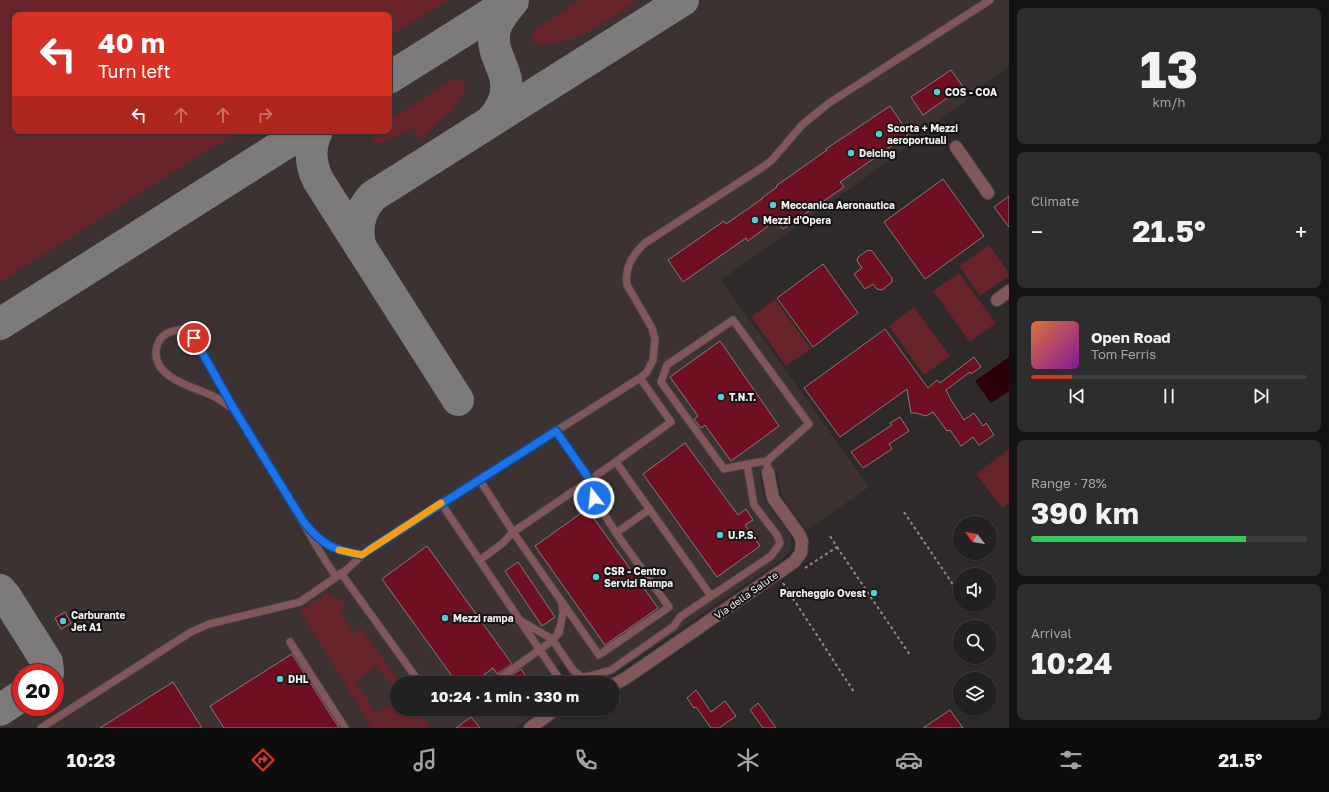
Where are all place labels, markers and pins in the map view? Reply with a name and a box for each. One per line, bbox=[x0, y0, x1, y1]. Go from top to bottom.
place label: COS - COA bbox=[945, 86, 997, 98]
marker: COS - COA bbox=[932, 87, 942, 97]
place label: Scorta + Mezzi aeroportuali bbox=[887, 122, 958, 146]
marker: Scorta + Mezzi aeroportuali bbox=[874, 129, 884, 139]
place label: Deicing bbox=[859, 147, 895, 159]
marker: Deicing bbox=[846, 148, 856, 158]
place label: Meccanica Aeronautica bbox=[781, 199, 895, 211]
marker: Meccanica Aeronautica bbox=[768, 200, 778, 210]
place label: Mezzi d'Opera bbox=[763, 214, 831, 226]
marker: Mezzi d'Opera bbox=[750, 215, 760, 225]
pin bbox=[177, 321, 211, 355]
place label: T.N.T. bbox=[729, 391, 756, 403]
marker: T.N.T. bbox=[716, 392, 726, 402]
place label: U.P.S. bbox=[728, 529, 757, 541]
marker: U.P.S. bbox=[715, 530, 725, 540]
place label: CSR - Centro Servizi Rampa bbox=[604, 565, 673, 589]
marker: CSR - Centro Servizi Rampa bbox=[591, 572, 601, 582]
place label: Parcheggio Ovest bbox=[780, 587, 866, 599]
marker: Parcheggio Ovest bbox=[869, 588, 879, 598]
place label: Carburante Jet A1 bbox=[71, 609, 126, 633]
place label: Mezzi rampa bbox=[453, 612, 514, 624]
marker: Mezzi rampa bbox=[440, 613, 450, 623]
marker: Carburante Jet A1 bbox=[58, 616, 68, 626]
place label: DHL bbox=[288, 673, 309, 685]
marker: DHL bbox=[275, 674, 285, 684]

